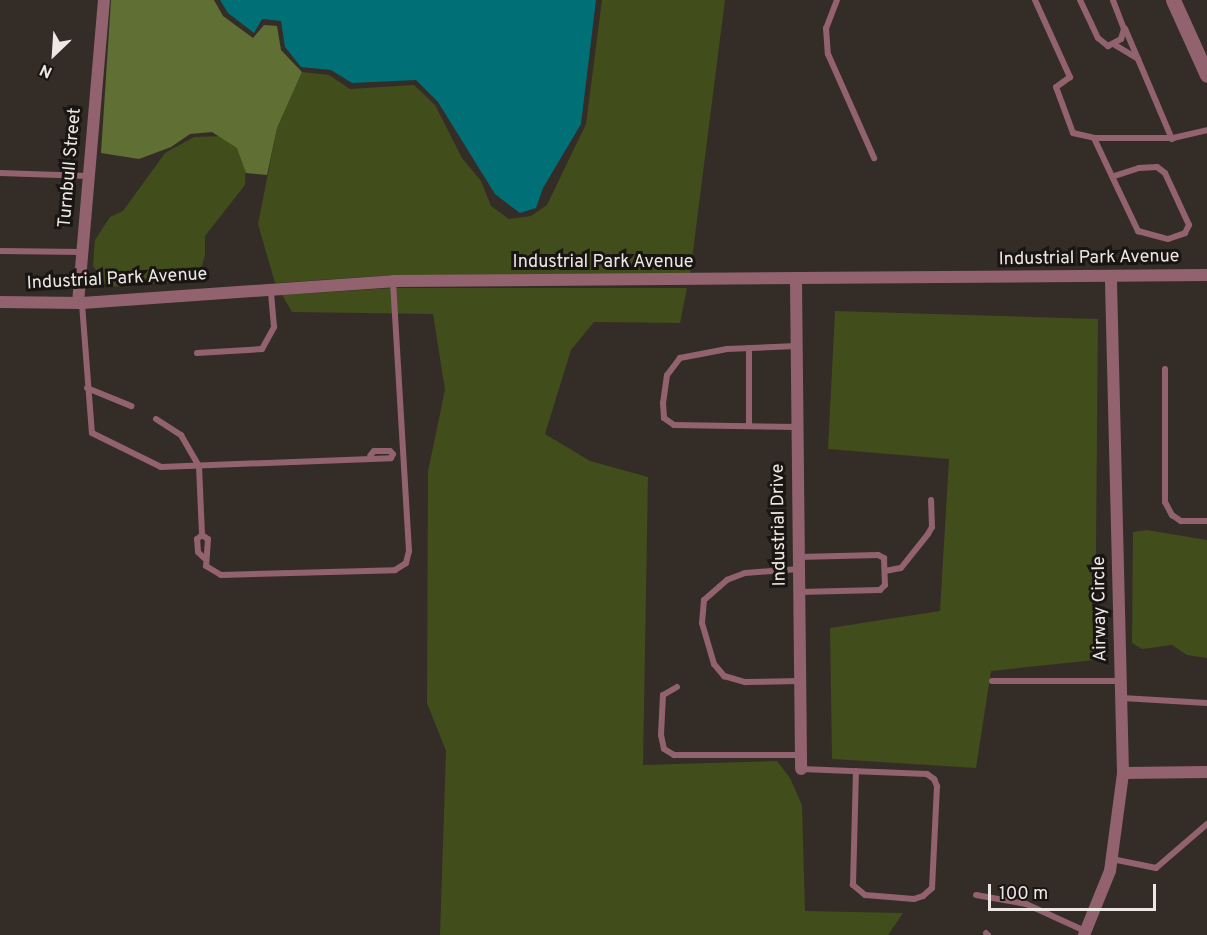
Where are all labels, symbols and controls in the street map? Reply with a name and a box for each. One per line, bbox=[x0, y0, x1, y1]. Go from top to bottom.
north arrow bbox=[24, 24, 84, 84]
text: N bbox=[37, 59, 56, 82]
street label: Turnbull Street bbox=[55, 107, 87, 229]
street label: Industrial Park Avenue bbox=[998, 247, 1180, 271]
street label: Industrial Park Avenue bbox=[512, 252, 694, 274]
street label: Industrial Park Avenue bbox=[26, 264, 208, 296]
street label: Industrial Drive bbox=[768, 464, 792, 586]
street label: Airway Circle bbox=[1089, 556, 1113, 662]
scale bar bbox=[991, 872, 1159, 910]
text: 100 m bbox=[999, 883, 1048, 906]

